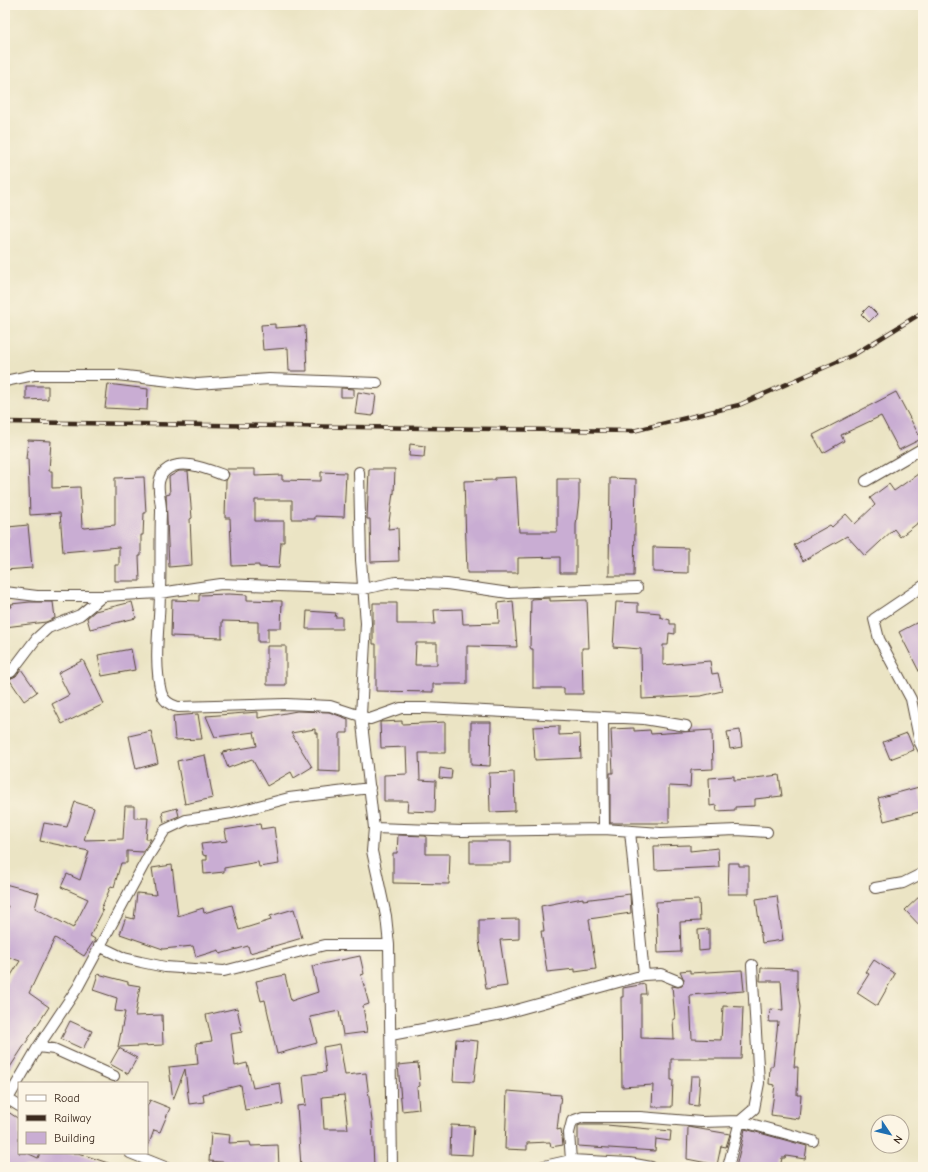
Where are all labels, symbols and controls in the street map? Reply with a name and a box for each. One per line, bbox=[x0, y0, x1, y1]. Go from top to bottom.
legend bbox=[18, 1082, 148, 1154]
text: Road bbox=[54, 1091, 80, 1105]
text: Railway bbox=[54, 1111, 92, 1125]
north arrow bbox=[870, 1114, 910, 1154]
text: Building bbox=[54, 1131, 95, 1145]
text: N bbox=[890, 1133, 905, 1146]

